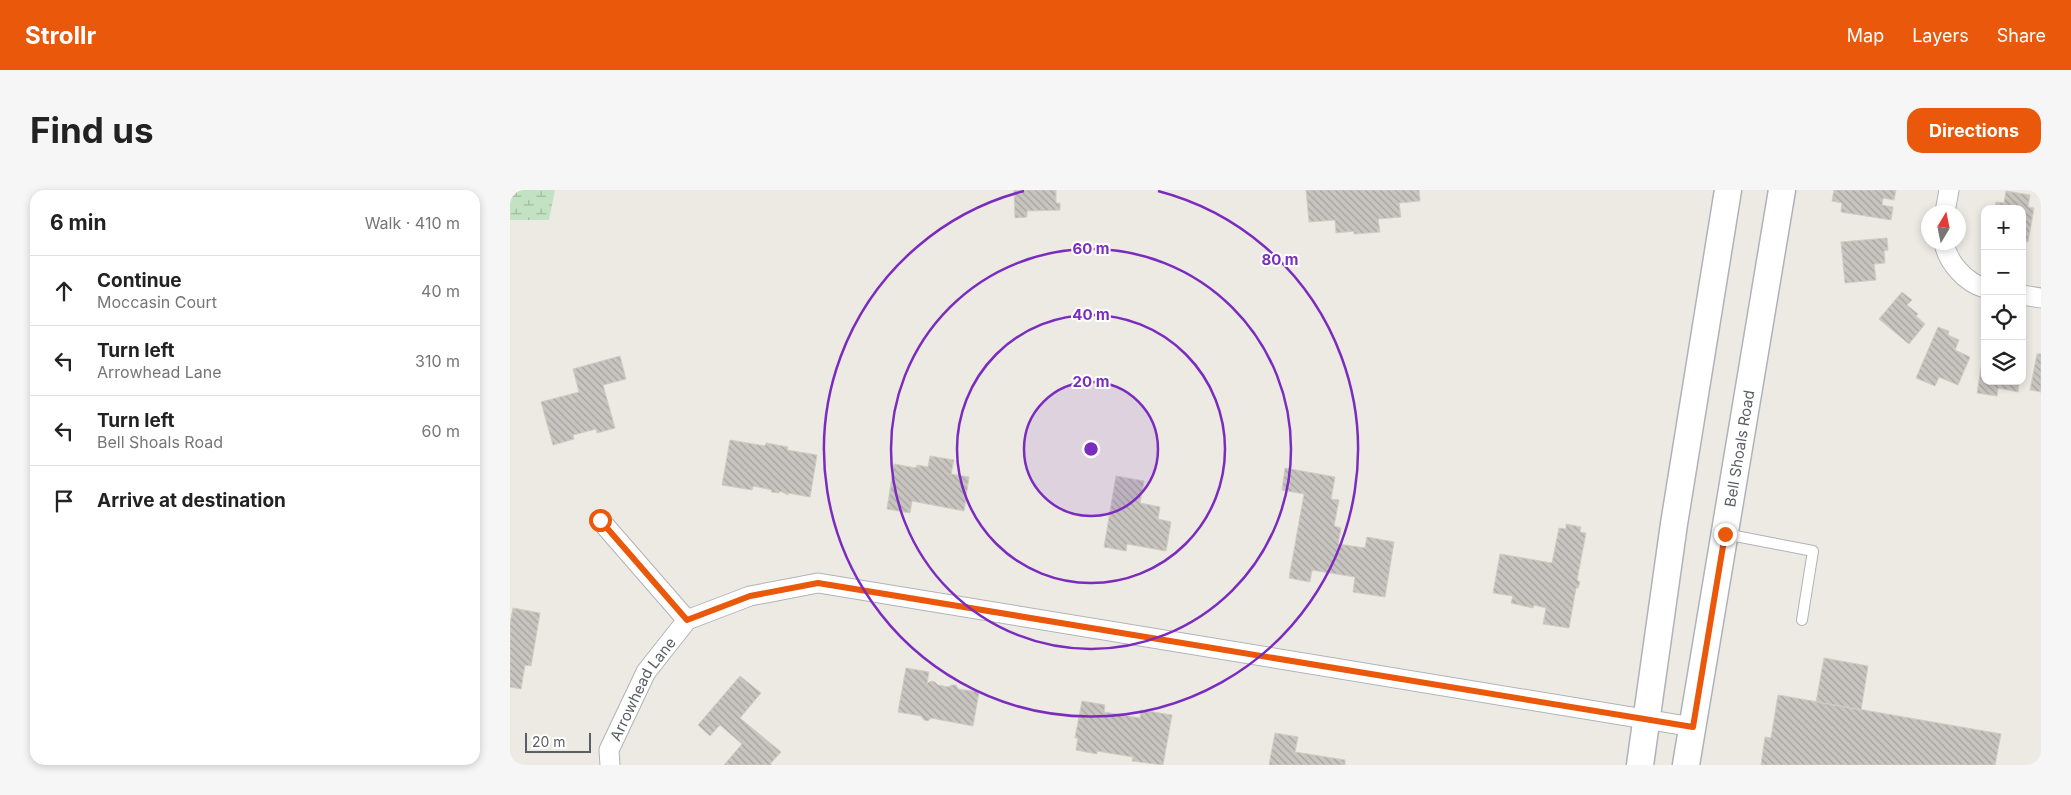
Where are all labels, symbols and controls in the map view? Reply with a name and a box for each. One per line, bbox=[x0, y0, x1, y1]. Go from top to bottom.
text: Strollr bbox=[25, 21, 96, 50]
text: Map bbox=[1847, 25, 1884, 46]
text: Layers bbox=[1912, 25, 1969, 46]
text: Share bbox=[1997, 25, 2046, 46]
button: Directions bbox=[1907, 108, 2041, 153]
text: Find us bbox=[30, 109, 154, 151]
north arrow bbox=[1921, 205, 1966, 250]
map controls bbox=[1981, 205, 2026, 385]
button: + bbox=[1981, 205, 2026, 250]
text: 6 min bbox=[50, 210, 107, 235]
text: Walk · 410 m bbox=[365, 213, 460, 233]
text: 60 m bbox=[1072, 239, 1110, 258]
text: 80 m bbox=[1261, 250, 1299, 269]
button: − bbox=[1981, 250, 2026, 295]
text: Continue bbox=[97, 269, 182, 292]
icon: ahead bbox=[50, 277, 78, 305]
text: 40 m bbox=[421, 281, 460, 301]
text: Moccasin Court bbox=[97, 292, 217, 312]
button: locate bbox=[1981, 295, 2026, 340]
text: 40 m bbox=[1072, 305, 1110, 324]
text: Turn left bbox=[97, 339, 175, 362]
button: layers bbox=[1981, 340, 2026, 385]
icon: left bbox=[50, 347, 78, 375]
text: 310 m bbox=[415, 351, 460, 371]
text: Arrowhead Lane bbox=[97, 362, 222, 382]
text: 20 m bbox=[1073, 372, 1109, 391]
street label: Bell Shoals Road bbox=[1720, 389, 1758, 508]
text: Turn left bbox=[97, 409, 175, 432]
icon: left bbox=[50, 417, 78, 445]
text: 60 m bbox=[421, 421, 460, 441]
text: Bell Shoals Road bbox=[97, 432, 223, 452]
centre of rings bbox=[1082, 440, 1100, 458]
icon: arrive bbox=[50, 487, 78, 515]
text: Arrive at destination bbox=[97, 489, 286, 512]
route start bbox=[589, 509, 612, 532]
route end bbox=[1714, 523, 1737, 546]
street label: Arrowhead Lane bbox=[605, 633, 680, 744]
scale bar bbox=[525, 730, 591, 753]
text: 20 m bbox=[532, 733, 566, 750]

